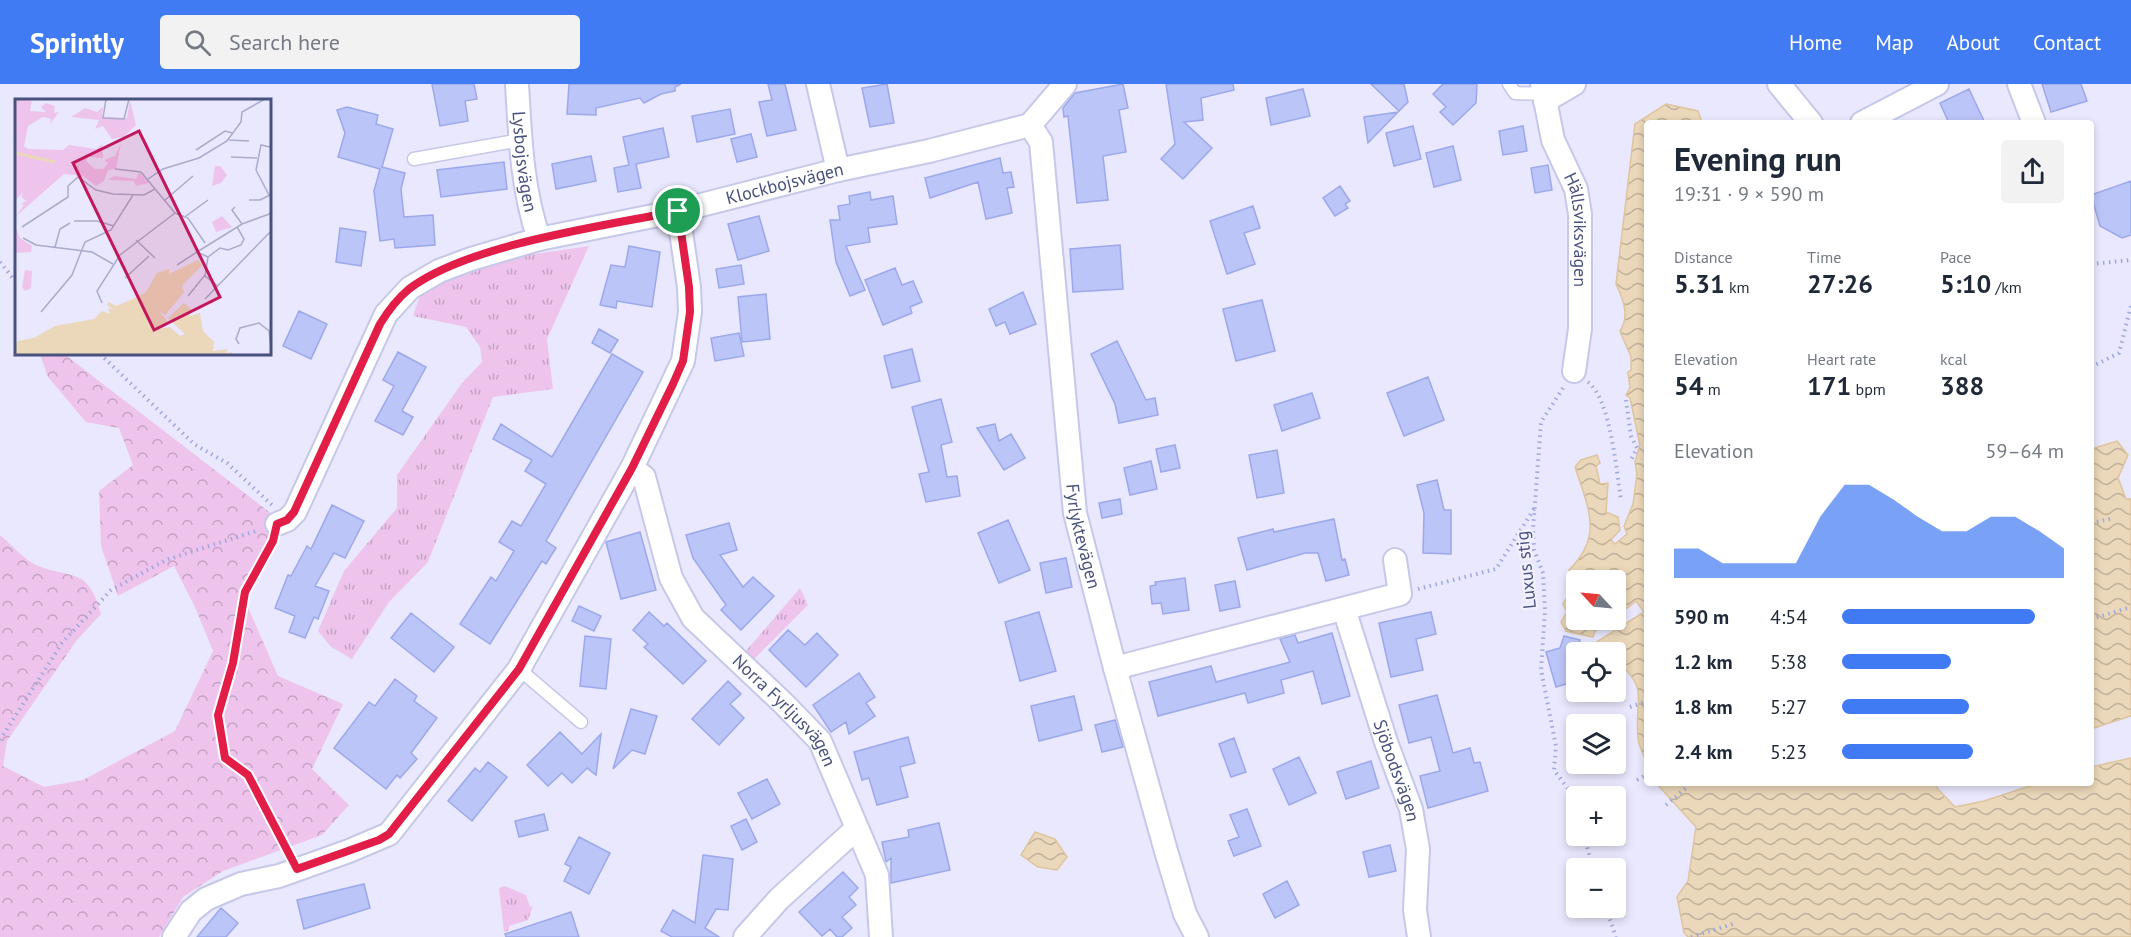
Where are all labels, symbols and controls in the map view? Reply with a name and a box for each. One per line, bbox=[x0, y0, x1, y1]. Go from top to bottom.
search box bbox=[160, 15, 580, 69]
text: Sprintly bbox=[30, 24, 124, 61]
icon: search bbox=[181, 26, 214, 59]
text: Search here bbox=[229, 28, 340, 56]
text: Home bbox=[1789, 29, 1842, 56]
text: Map bbox=[1875, 29, 1914, 56]
text: About bbox=[1947, 29, 2000, 56]
text: Contact bbox=[2033, 29, 2101, 56]
inset map bbox=[15, 99, 272, 356]
street label: Lysbojsvägen bbox=[508, 110, 543, 214]
text: Evening run bbox=[1674, 137, 1842, 180]
button: share bbox=[2001, 140, 2064, 203]
street label: Klockbojsvägen bbox=[723, 157, 845, 209]
street label: Hällsviksvägen bbox=[1559, 169, 1592, 287]
text: 19:31 · 9 × 590 m bbox=[1674, 181, 1824, 207]
pin bbox=[652, 185, 703, 236]
icon: arrive bbox=[661, 194, 694, 227]
text: Distance bbox=[1674, 247, 1733, 267]
text: Time bbox=[1807, 247, 1841, 267]
text: Pace bbox=[1940, 247, 1971, 267]
text: 5.31 bbox=[1674, 267, 1725, 300]
text: 27:26 bbox=[1807, 267, 1873, 300]
text: 5:10 bbox=[1940, 267, 1991, 300]
text: km bbox=[1725, 277, 1750, 297]
text: /km bbox=[1991, 277, 2022, 297]
text: Elevation bbox=[1674, 349, 1738, 369]
text: Heart rate bbox=[1807, 349, 1876, 369]
text: kcal bbox=[1940, 349, 1967, 369]
text: 54 bbox=[1674, 369, 1703, 402]
text: 171 bbox=[1807, 369, 1851, 402]
text: 388 bbox=[1940, 369, 1984, 402]
text: m bbox=[1703, 379, 1721, 399]
text: bpm bbox=[1851, 379, 1886, 399]
text: Elevation bbox=[1674, 438, 1754, 464]
text: 59–64 m bbox=[1986, 438, 2064, 464]
street label: Fyrlyktevägen bbox=[1061, 483, 1106, 591]
street label: Luxus stig bbox=[1510, 530, 1541, 610]
north arrow bbox=[1566, 570, 1626, 630]
map controls bbox=[1566, 570, 1626, 918]
text: 590 m bbox=[1674, 604, 1729, 630]
text: 4:54 bbox=[1770, 604, 1807, 630]
button: locate bbox=[1566, 642, 1626, 702]
street label: Norra Fyrljusvägen bbox=[728, 649, 841, 770]
text: 1.2 km bbox=[1674, 649, 1733, 675]
text: 5:38 bbox=[1770, 649, 1807, 675]
text: 1.8 km bbox=[1674, 694, 1733, 720]
text: 5:27 bbox=[1770, 694, 1807, 720]
button: layers bbox=[1566, 714, 1626, 774]
street label: Sjöbodsvägen bbox=[1369, 716, 1425, 823]
text: 2.4 km bbox=[1674, 739, 1733, 765]
text: 5:23 bbox=[1770, 739, 1807, 765]
button: + bbox=[1566, 786, 1626, 846]
button: − bbox=[1566, 858, 1626, 918]

